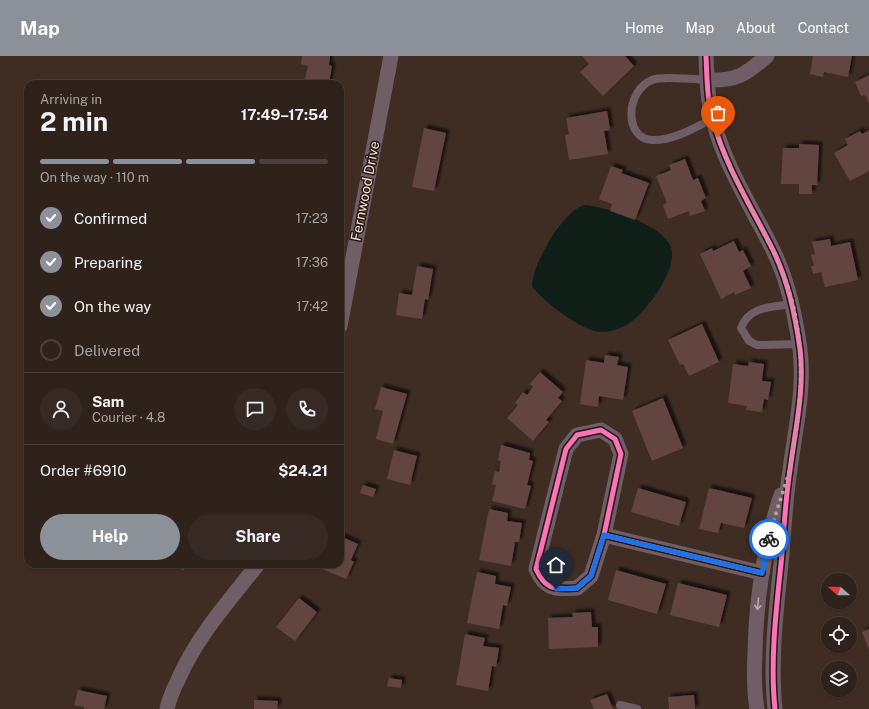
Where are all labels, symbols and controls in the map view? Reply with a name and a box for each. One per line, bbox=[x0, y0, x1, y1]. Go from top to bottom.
text: Map bbox=[20, 17, 60, 39]
text: Home bbox=[625, 20, 664, 36]
text: Map bbox=[686, 20, 714, 36]
text: About bbox=[736, 20, 776, 36]
text: Contact bbox=[798, 20, 849, 36]
text: Arriving in bbox=[40, 92, 102, 107]
pin bbox=[701, 96, 735, 137]
icon: bag bbox=[707, 102, 729, 124]
text: 2 min bbox=[40, 106, 108, 137]
text: 17:49–17:54 bbox=[241, 106, 328, 123]
street label: Fernwood Drive bbox=[347, 140, 383, 242]
text: On the way · 110 m bbox=[40, 170, 149, 185]
icon: check bbox=[40, 207, 62, 229]
text: Confirmed bbox=[74, 210, 147, 227]
text: 17:23 bbox=[296, 211, 328, 226]
icon: check bbox=[40, 251, 62, 273]
text: Preparing bbox=[74, 254, 143, 271]
text: 17:36 bbox=[296, 255, 328, 270]
icon: check bbox=[40, 295, 62, 317]
text: On the way bbox=[74, 298, 151, 315]
text: 17:42 bbox=[296, 299, 328, 314]
text: Delivered bbox=[74, 342, 140, 359]
button: person bbox=[40, 388, 82, 430]
button: chat bbox=[234, 388, 276, 430]
button: phone bbox=[286, 388, 328, 430]
text: Sam bbox=[92, 393, 124, 410]
text: Courier · 4.8 bbox=[92, 410, 165, 425]
text: Order #6910 bbox=[40, 462, 127, 479]
text: $24.21 bbox=[278, 462, 328, 479]
button: Help bbox=[40, 514, 180, 560]
button: Share bbox=[188, 514, 328, 560]
courier bbox=[749, 519, 789, 559]
icon: bike bbox=[758, 528, 780, 550]
pin bbox=[539, 548, 573, 589]
icon: home bbox=[545, 554, 567, 576]
north arrow bbox=[821, 573, 857, 609]
map controls bbox=[821, 573, 857, 697]
one-way arrow bbox=[754, 597, 762, 610]
button: locate bbox=[821, 617, 857, 653]
button: layers bbox=[821, 661, 857, 697]

